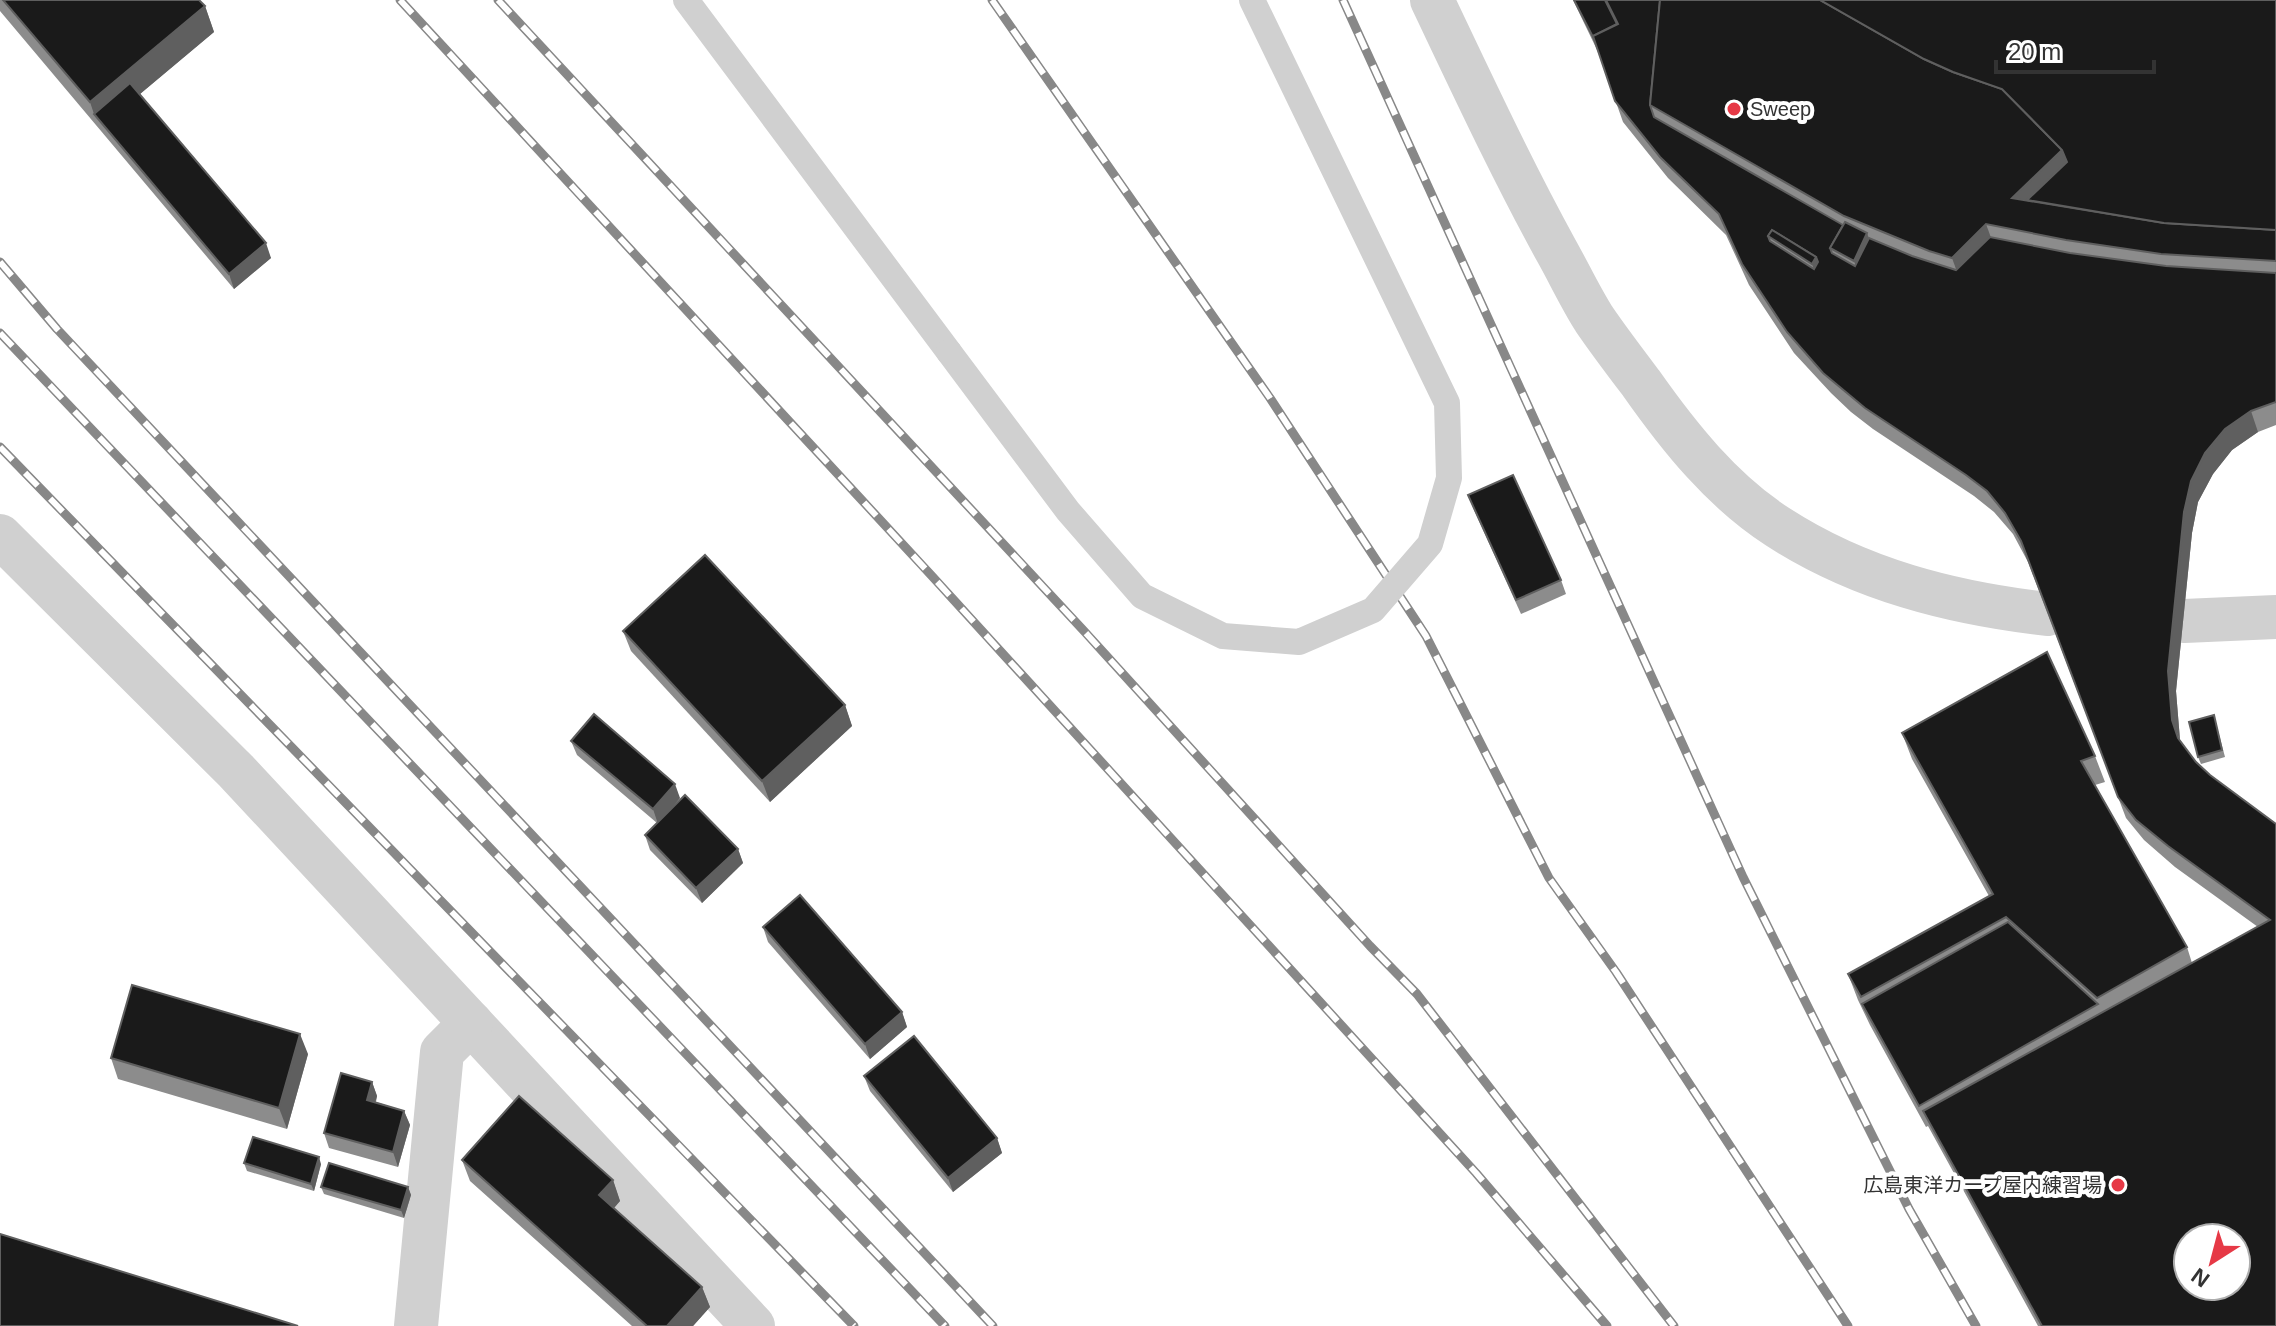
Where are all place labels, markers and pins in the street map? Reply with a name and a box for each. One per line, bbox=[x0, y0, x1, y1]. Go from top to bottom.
place label: Sweep bbox=[1750, 98, 1811, 120]
marker: Sweep bbox=[1725, 100, 1743, 118]
place label: 広島東洋カープ屋内練習場 bbox=[1863, 1174, 2102, 1196]
marker: 広島東洋カープ屋内練習場 bbox=[2109, 1176, 2127, 1194]

